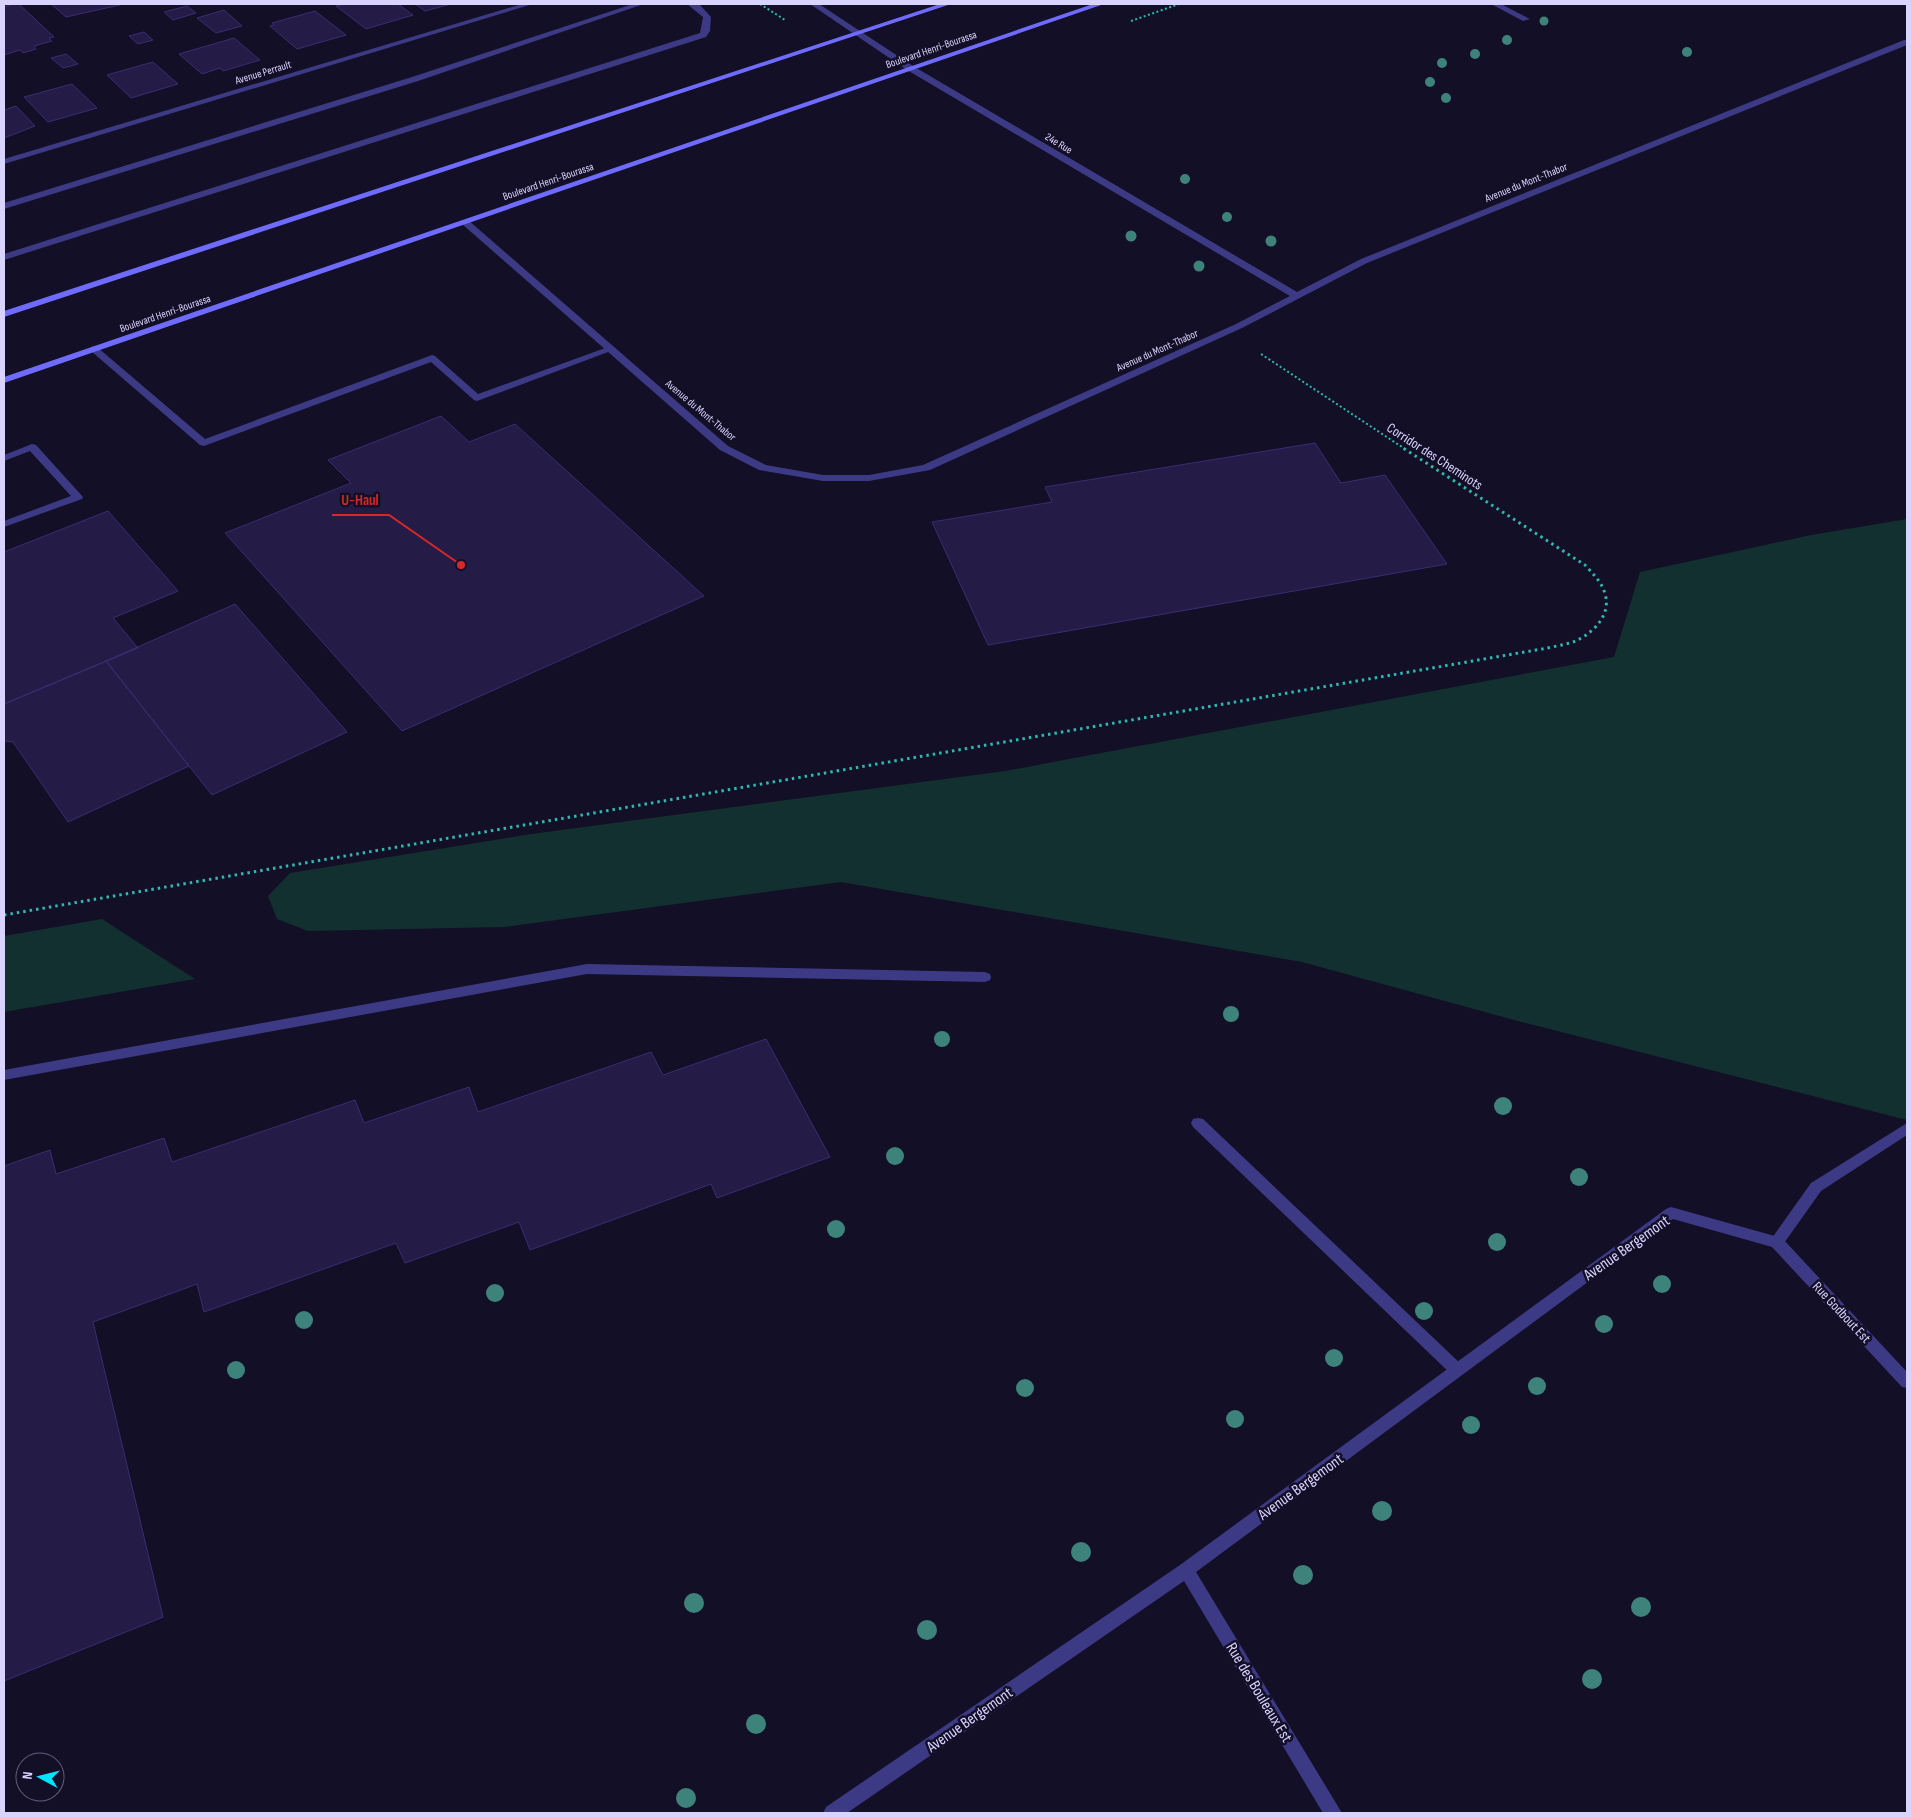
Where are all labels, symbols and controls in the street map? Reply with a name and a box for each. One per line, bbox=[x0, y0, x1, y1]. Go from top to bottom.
street label: Boulevard Henri-Bourassa bbox=[884, 28, 978, 71]
street label: Avenue Perrault bbox=[233, 58, 293, 87]
street label: 24e Rue bbox=[1043, 130, 1075, 157]
street label: Boulevard Henri-Bourassa bbox=[501, 160, 595, 203]
street label: Avenue du Mont-Thabor bbox=[1482, 160, 1569, 205]
street label: Boulevard Henri-Bourassa bbox=[118, 292, 212, 335]
street label: Avenue du Mont-Thabor bbox=[1113, 327, 1200, 375]
street label: Avenue du Mont-Thabor bbox=[662, 376, 739, 444]
street label: Corridor des Cheminots bbox=[1384, 419, 1486, 494]
callout: U-Haul bbox=[332, 485, 389, 515]
text: U-Haul bbox=[341, 491, 379, 510]
street label: Avenue Bergemont bbox=[1579, 1211, 1674, 1286]
street label: Rue Godbout Est bbox=[1809, 1278, 1874, 1347]
street label: Avenue Bergemont bbox=[1254, 1450, 1347, 1525]
street label: Rue des Bouleaux Est bbox=[1221, 1639, 1296, 1746]
street label: Avenue Bergemont bbox=[922, 1683, 1017, 1758]
north arrow bbox=[15, 1752, 65, 1802]
text: N bbox=[19, 1771, 36, 1780]

